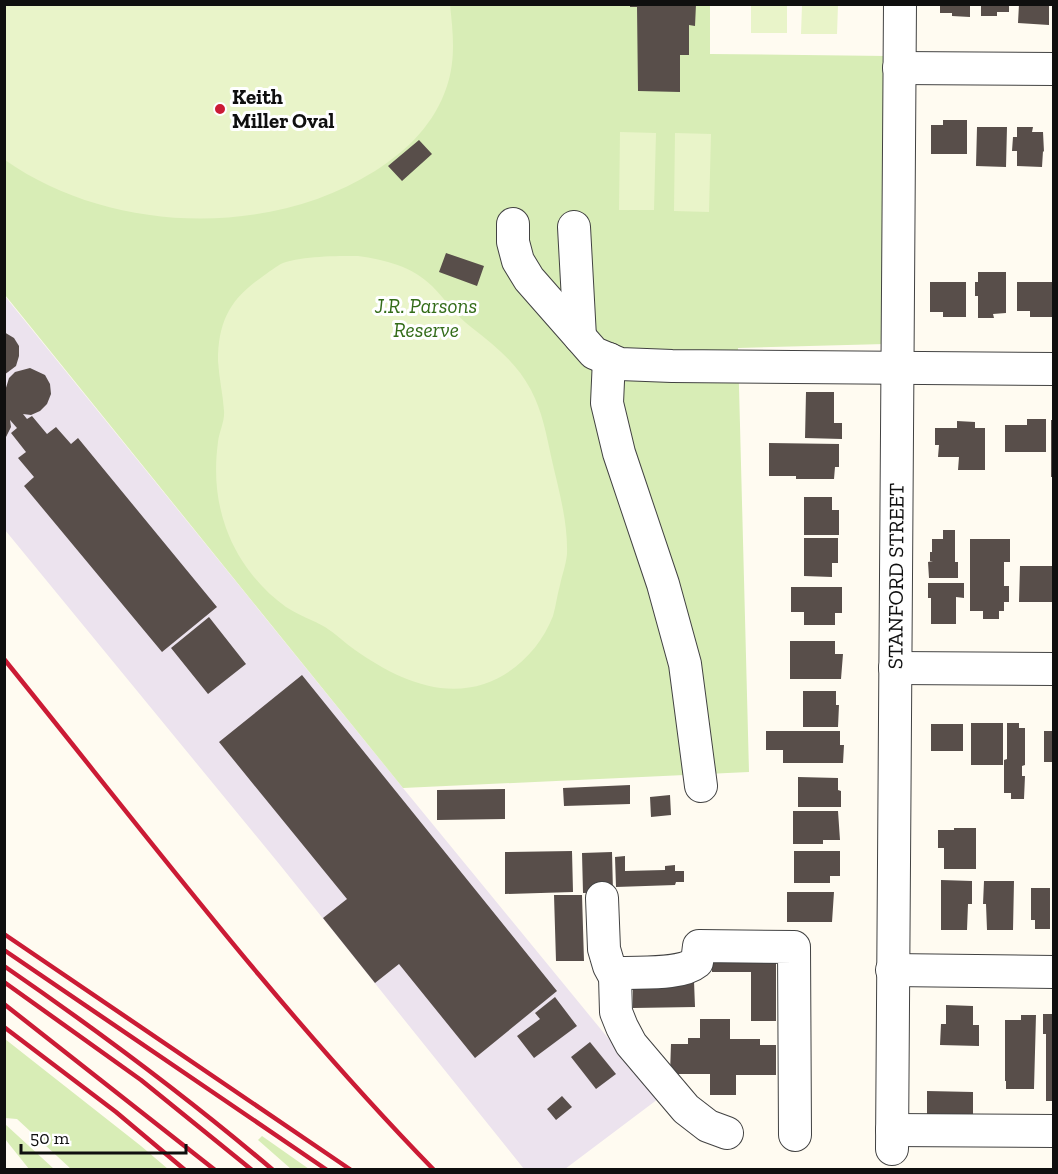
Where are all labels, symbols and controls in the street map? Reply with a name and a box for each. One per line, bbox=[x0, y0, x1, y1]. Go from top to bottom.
place label: Keith Miller Oval bbox=[232, 84, 335, 133]
marker: Keith Miller Oval bbox=[213, 102, 227, 116]
park label: J.R. Parsons Reserve bbox=[374, 293, 477, 342]
street label: STANFORD STREET bbox=[882, 483, 909, 669]
scale bar bbox=[21, 1117, 186, 1155]
text: 50 m bbox=[30, 1127, 70, 1149]

